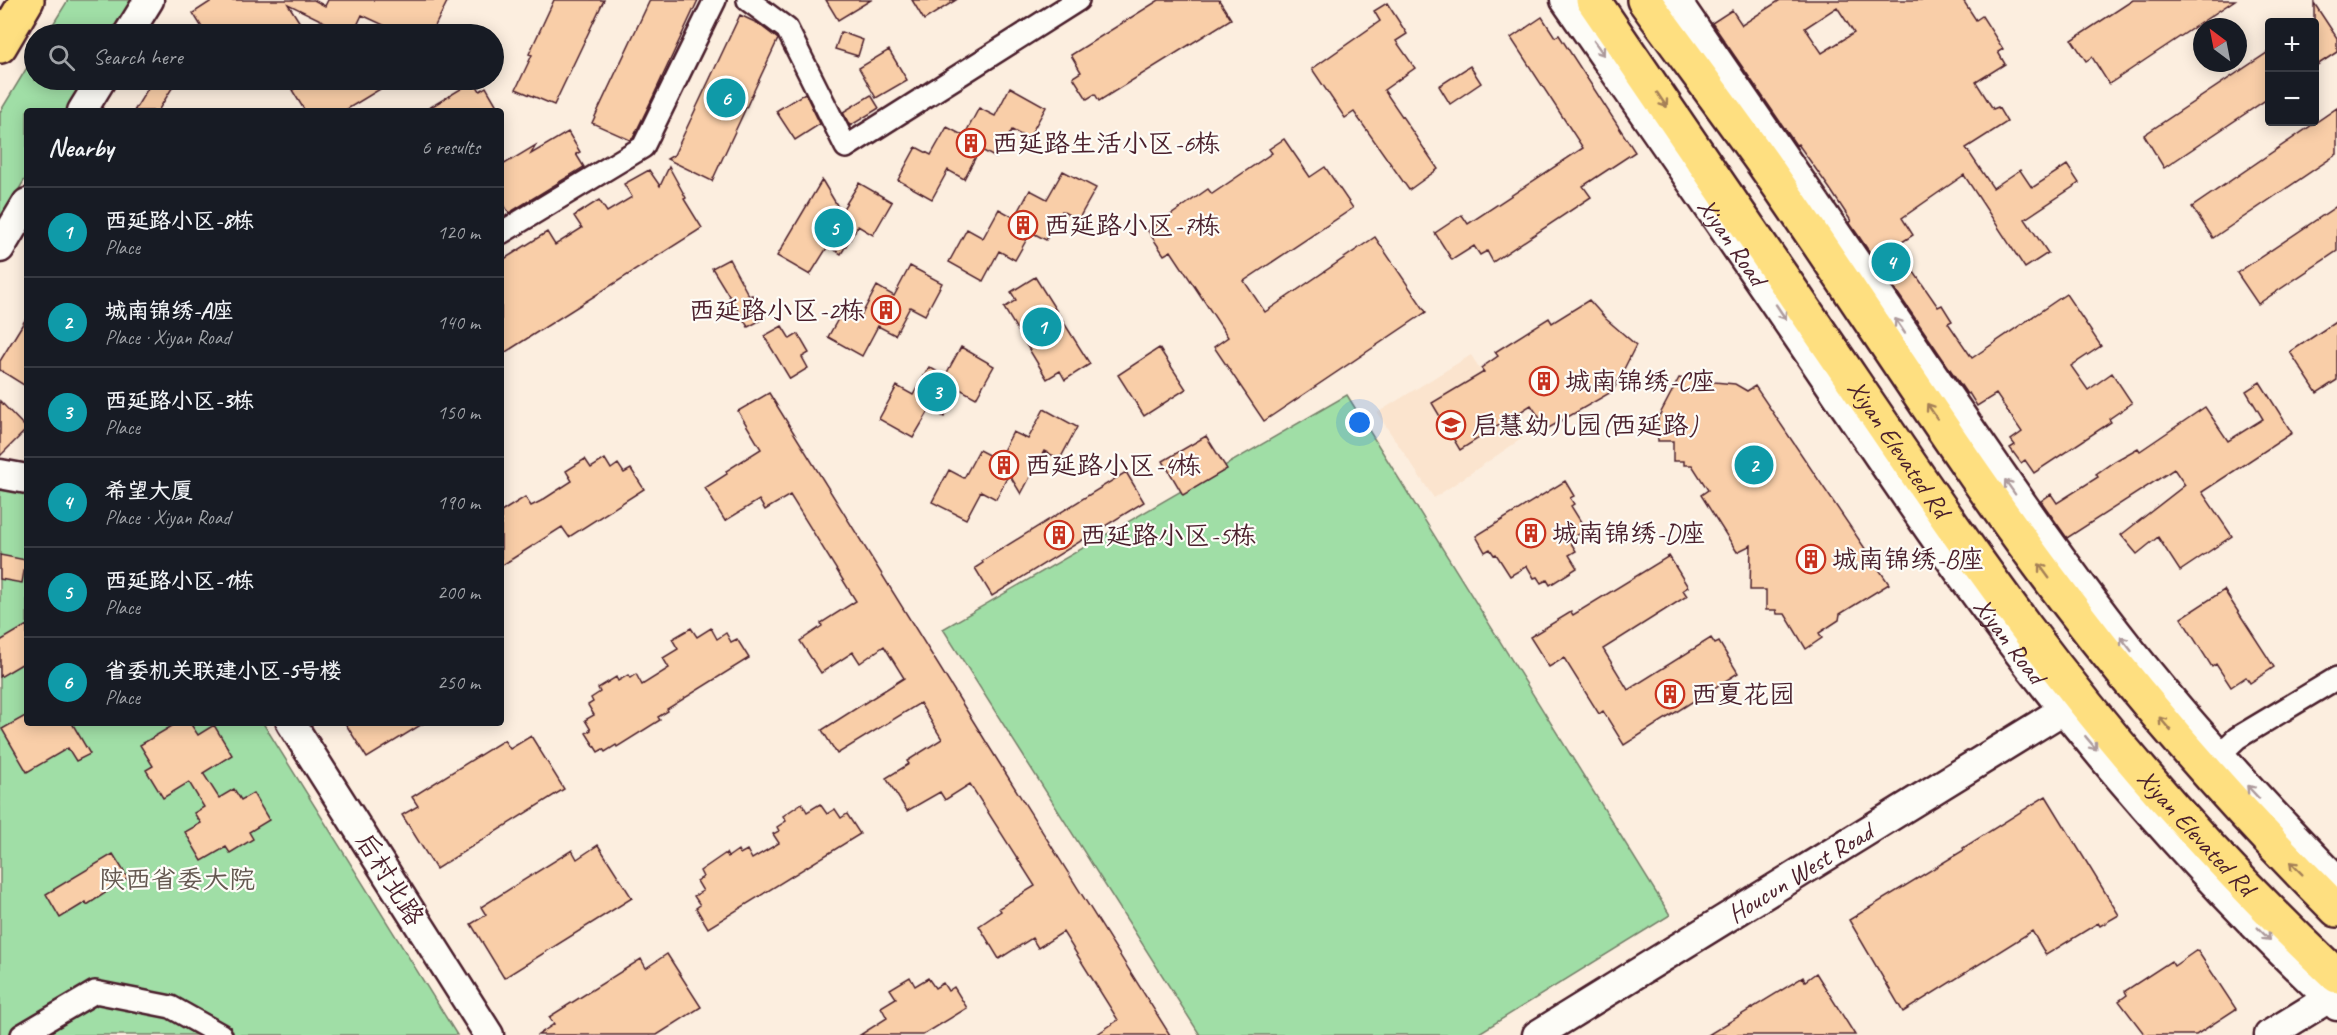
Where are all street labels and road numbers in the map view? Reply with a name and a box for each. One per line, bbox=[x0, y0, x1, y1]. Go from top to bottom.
street label: Xiyan Road bbox=[1690, 191, 1776, 295]
street label: Xiyan Elevated Rd bbox=[1840, 373, 1960, 527]
street label: Xiyan Road bbox=[1967, 591, 2055, 694]
street label: Xiyan Elevated Rd bbox=[2130, 762, 2265, 905]
street label: Houcun West Road bbox=[1721, 813, 1882, 930]
street label: 后村北路 bbox=[348, 826, 432, 932]

